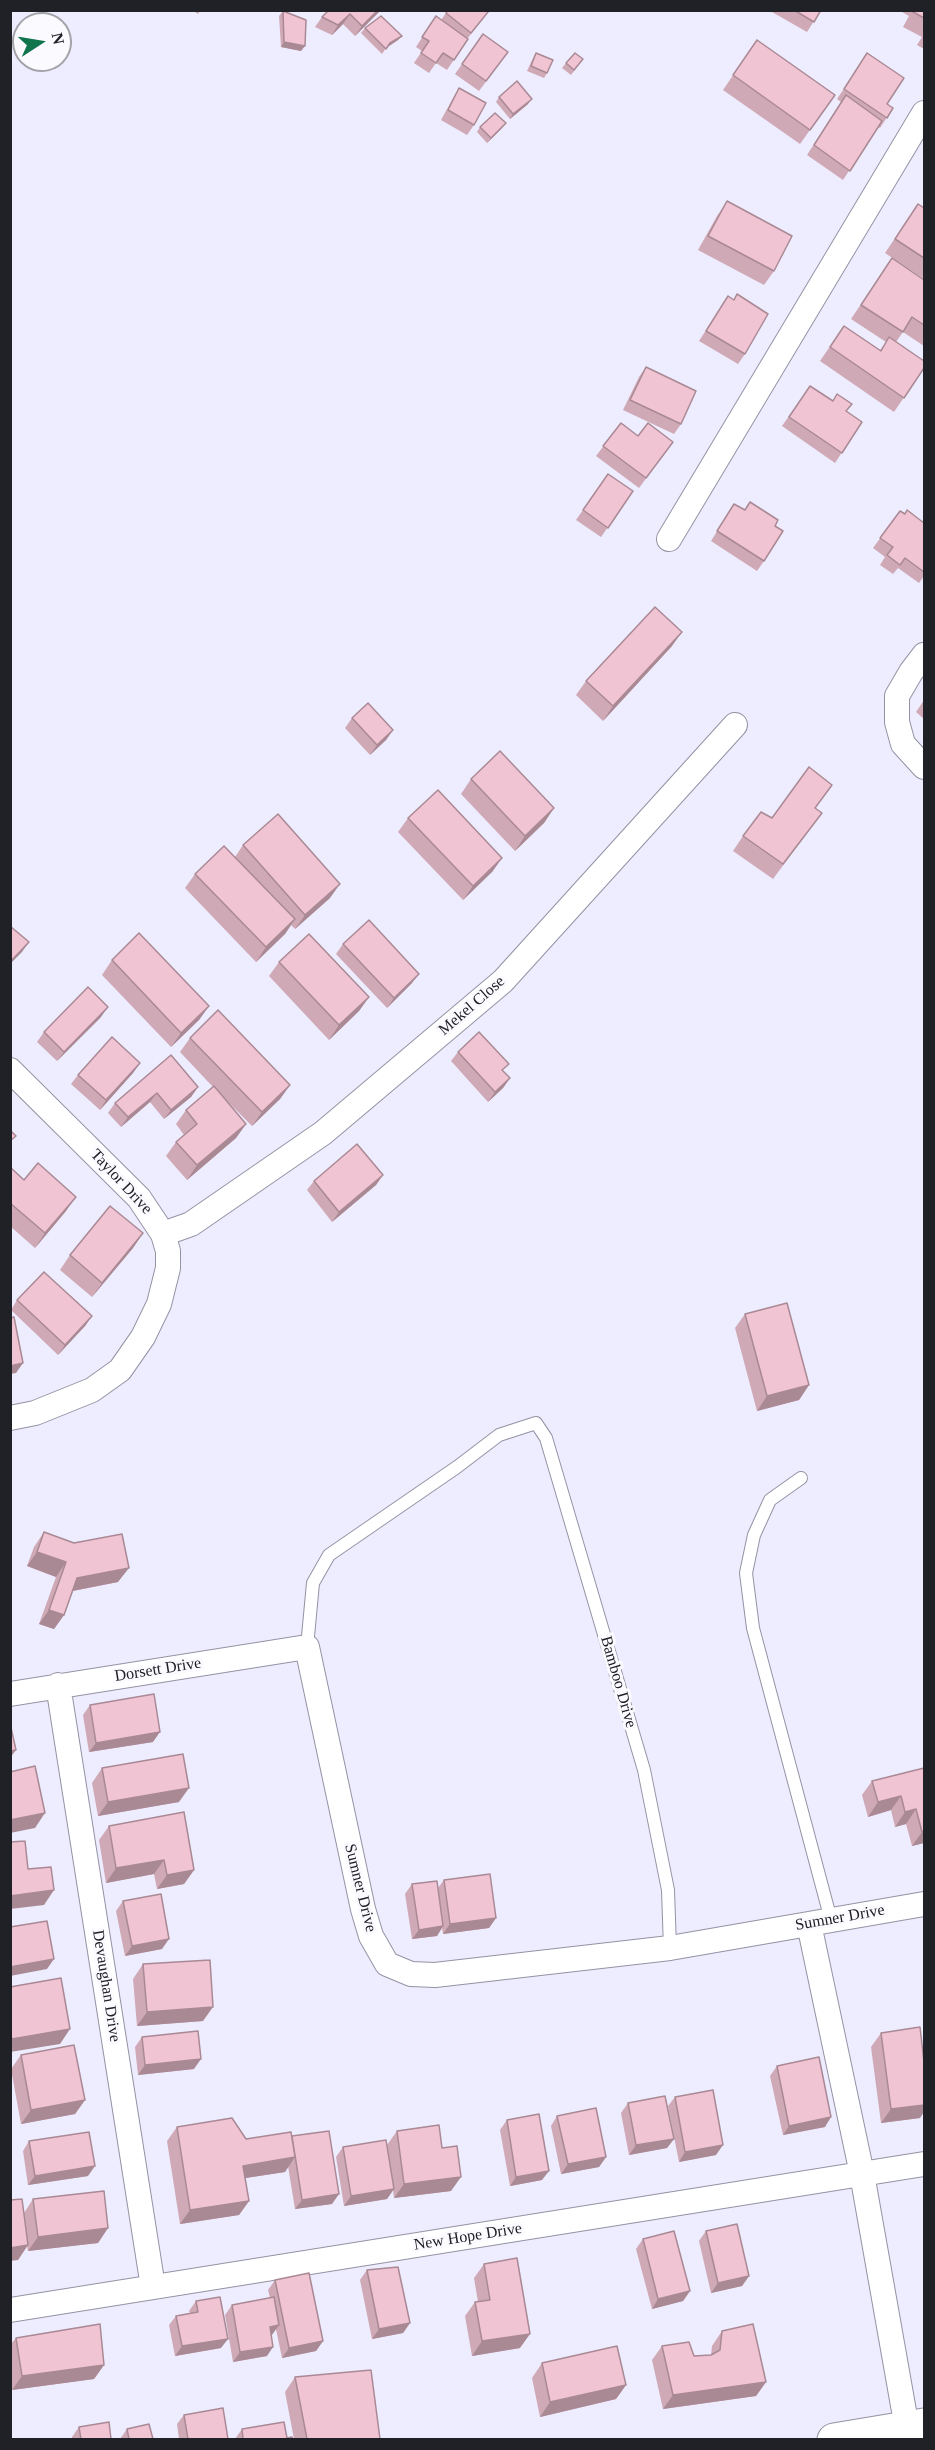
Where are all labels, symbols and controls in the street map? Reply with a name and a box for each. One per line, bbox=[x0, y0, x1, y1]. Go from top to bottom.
north arrow bbox=[12, 12, 72, 72]
text: N bbox=[49, 31, 68, 46]
street label: Mekel Close bbox=[435, 972, 509, 1040]
street label: Taylor Drive bbox=[86, 1145, 156, 1219]
street label: Bamboo Drive bbox=[596, 1634, 640, 1730]
street label: Dorsett Drive bbox=[113, 1654, 203, 1686]
street label: Sumner Drive bbox=[340, 1842, 380, 1934]
street label: Sumner Drive bbox=[794, 1901, 886, 1935]
street label: Devaughan Drive bbox=[88, 1929, 124, 2043]
street label: New Hope Drive bbox=[413, 2219, 523, 2255]

